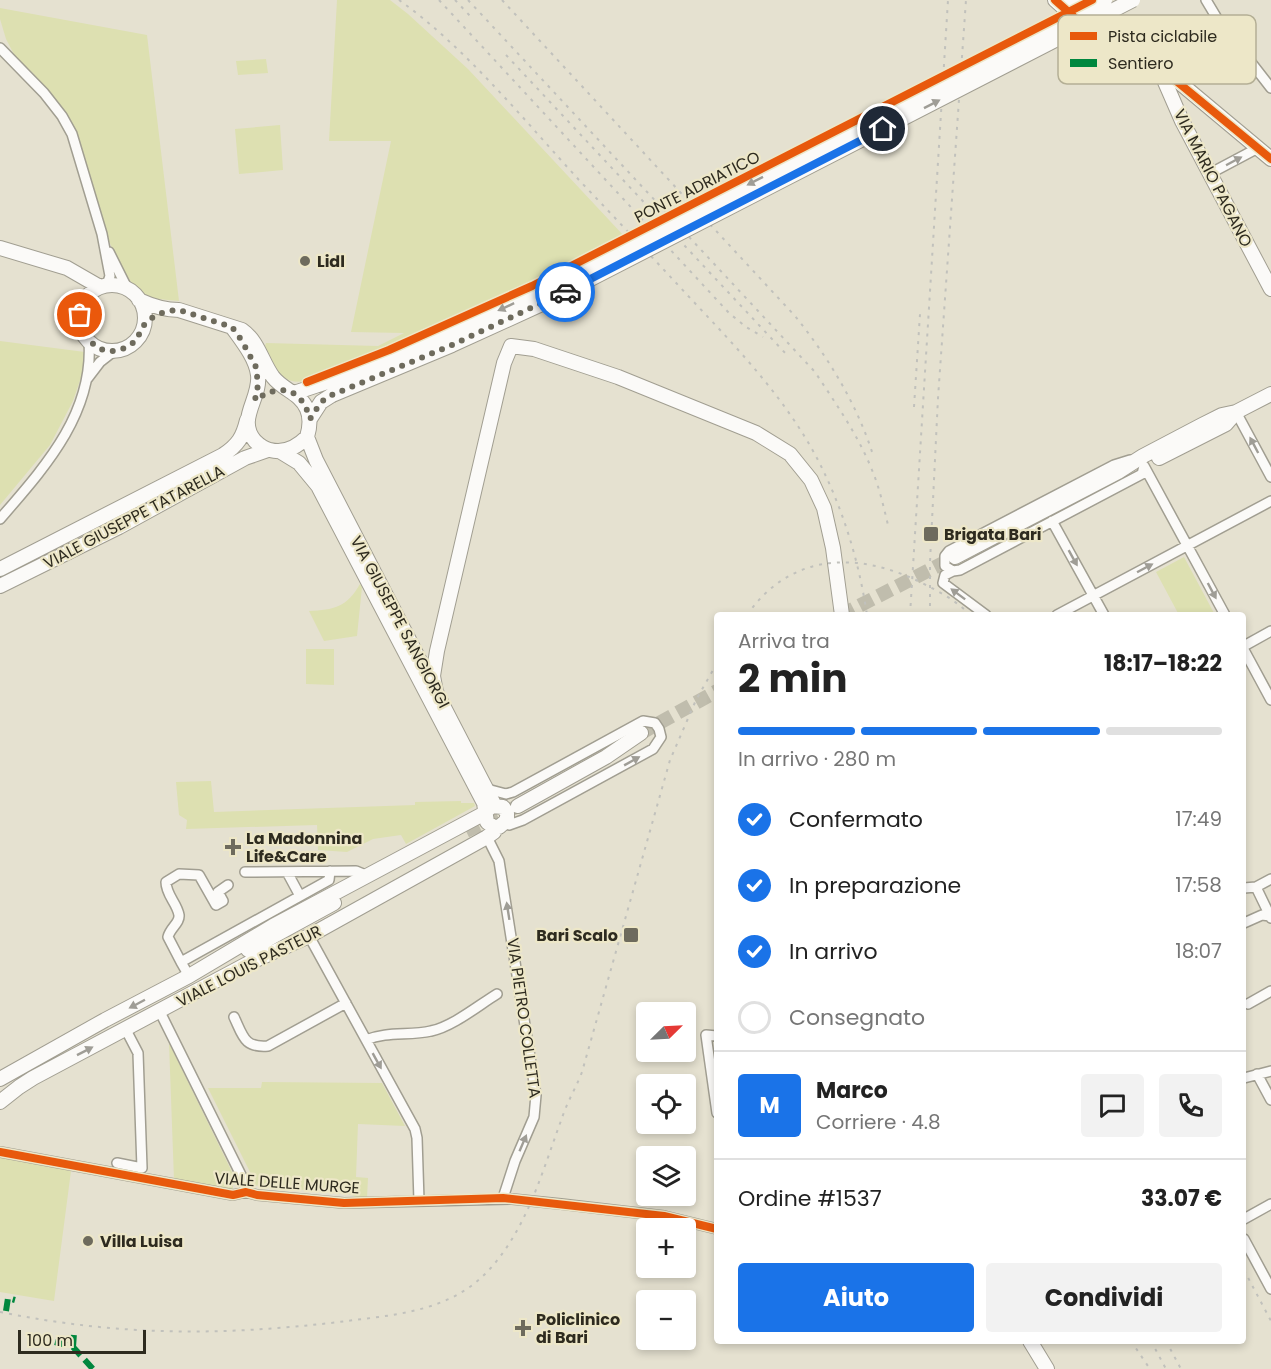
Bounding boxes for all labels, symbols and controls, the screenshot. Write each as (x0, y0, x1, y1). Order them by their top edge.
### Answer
legend (1058, 15, 1256, 84)
text: Pista ciclabile (1108, 25, 1217, 48)
text: Sentiero (1108, 52, 1173, 75)
one-way arrow (923, 99, 941, 109)
pin (857, 103, 908, 154)
street label: VIA MARIO PAGANO (1168, 105, 1258, 251)
icon: home (866, 112, 899, 145)
street label: PONTE ADRIATICO (630, 145, 764, 229)
one-way arrow (1225, 157, 1242, 166)
one-way arrow (746, 176, 763, 186)
place label: Lidl (317, 250, 345, 273)
marker: Lidl (298, 254, 312, 268)
courier (535, 262, 595, 322)
icon: car (549, 276, 582, 309)
pin (54, 289, 105, 340)
icon: bag (63, 298, 96, 331)
one-way arrow (497, 302, 514, 311)
one-way arrow (1249, 436, 1259, 453)
street label: VIALE GIUSEPPE TATARELLA (39, 459, 229, 575)
place label: Brigata Bari (944, 523, 1042, 546)
marker: Brigata Bari (922, 525, 940, 543)
street label: VIA GIUSEPPE SANGIORGI (345, 532, 455, 712)
one-way arrow (1068, 550, 1078, 567)
one-way arrow (1137, 563, 1154, 573)
one-way arrow (1207, 583, 1217, 600)
one-way arrow (950, 588, 966, 600)
text: Arriva tra (738, 627, 830, 655)
text: 18:17–18:22 (1104, 648, 1222, 679)
text: 2 min (738, 651, 848, 706)
text: In arrivo · 280 m (738, 745, 896, 773)
one-way arrow (623, 756, 640, 766)
icon: check (738, 803, 771, 836)
text: Confermato (789, 804, 923, 835)
text: 17:49 (1175, 805, 1222, 833)
place label: La Madonnina Life&Care (246, 827, 362, 868)
marker: La Madonnina Life&Care (224, 838, 242, 856)
icon: check (738, 869, 771, 902)
text: In preparazione (789, 870, 961, 901)
text: 17:58 (1175, 871, 1222, 899)
one-way arrow (503, 901, 512, 920)
street label: VIALE LOUIS PASTEUR (173, 920, 325, 1012)
place label: Bari Scalo (536, 924, 618, 947)
marker: Bari Scalo (622, 926, 640, 944)
icon: check (738, 935, 771, 968)
street label: VIA PIETRO COLLETTA (501, 936, 547, 1100)
text: In arrivo (789, 936, 877, 967)
text: 18:07 (1175, 937, 1222, 965)
one-way arrow (128, 998, 146, 1008)
north arrow (636, 1002, 696, 1062)
map controls (636, 1002, 696, 1350)
text: Consegnato (789, 1002, 925, 1033)
one-way arrow (76, 1047, 94, 1057)
one-way arrow (372, 1053, 383, 1069)
button: locate (636, 1074, 696, 1134)
button: chat (1081, 1074, 1144, 1137)
button: phone (1159, 1074, 1222, 1137)
text: Marco (816, 1075, 888, 1106)
text: M (759, 1090, 780, 1121)
text: Corriere · 4.8 (816, 1108, 941, 1136)
one-way arrow (518, 1133, 528, 1151)
button: layers (636, 1146, 696, 1206)
street label: VIALE DELLE MURGE (214, 1166, 360, 1200)
text: Ordine #1537 (738, 1183, 882, 1214)
text: 33.07 € (1141, 1183, 1222, 1214)
button: + (636, 1218, 696, 1278)
place label: Villa Luisa (100, 1230, 183, 1253)
marker: Villa Luisa (81, 1234, 95, 1248)
button: Aiuto (738, 1263, 974, 1332)
button: Condividi (986, 1263, 1222, 1332)
button: − (636, 1290, 696, 1350)
place label: Policlinico di Bari (536, 1308, 620, 1349)
marker: Policlinico di Bari (514, 1319, 532, 1337)
scale bar (18, 1327, 146, 1354)
text: 100 m (27, 1329, 73, 1352)

